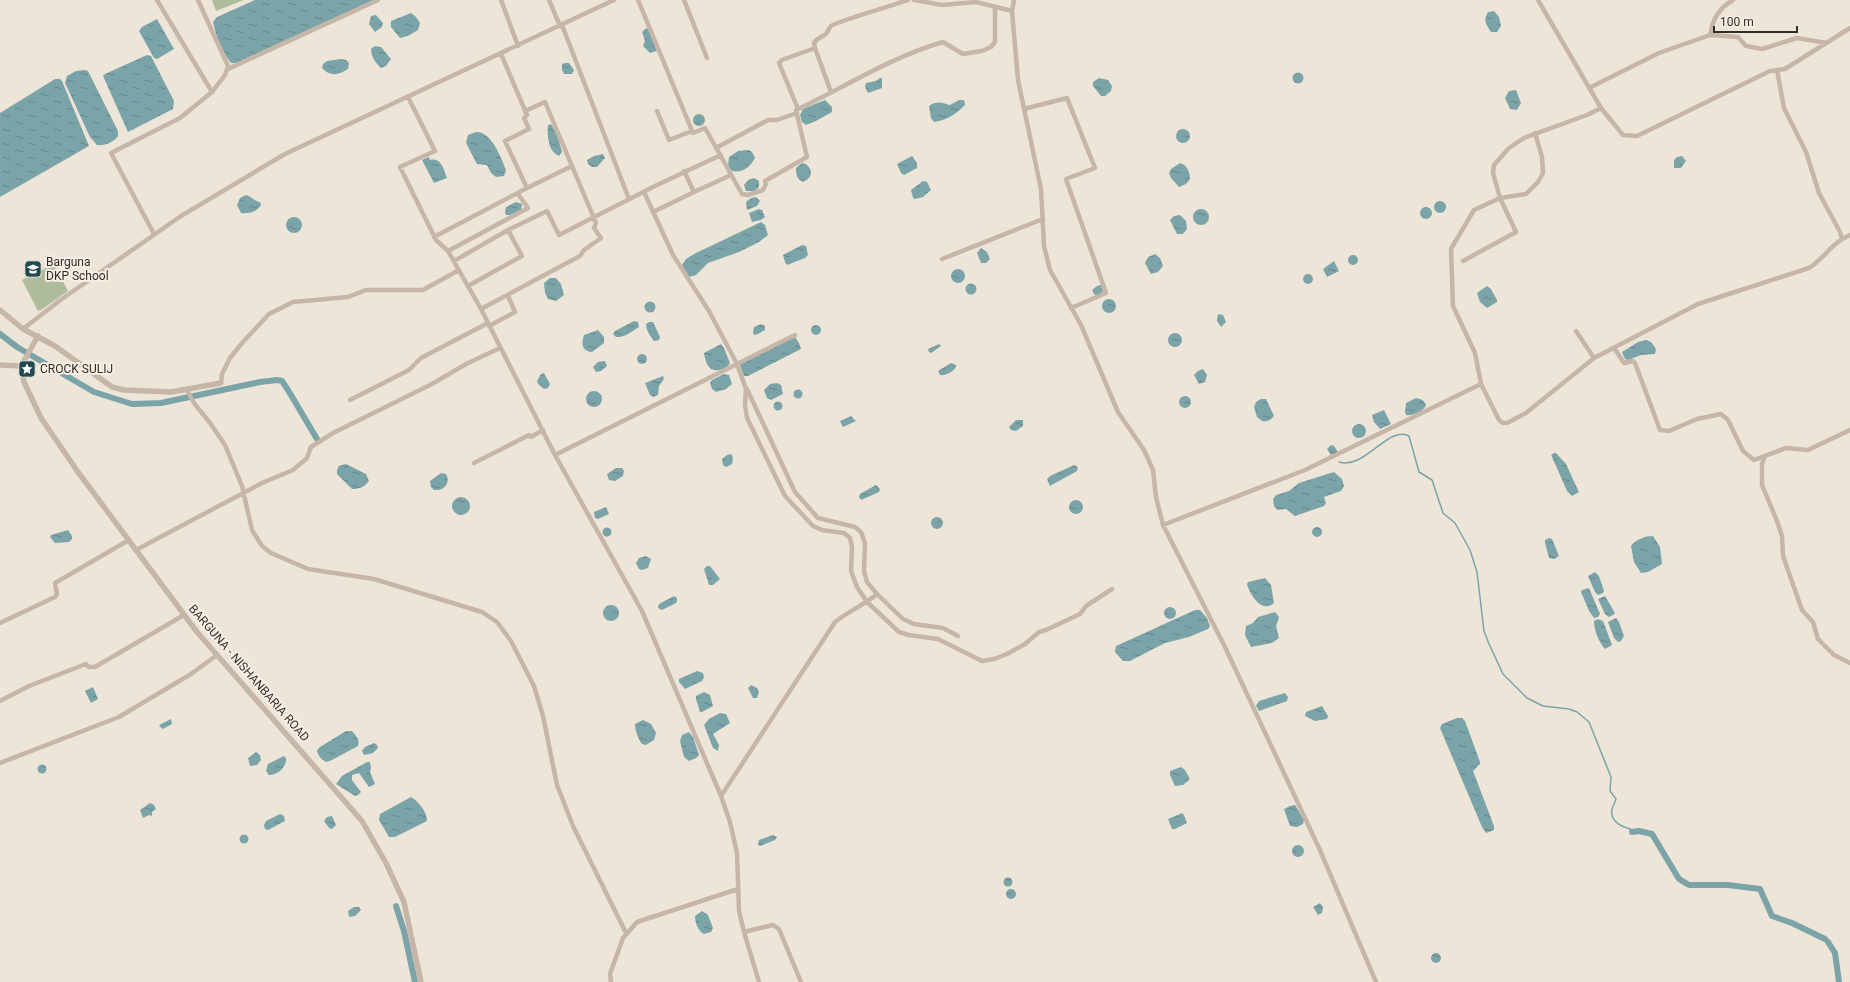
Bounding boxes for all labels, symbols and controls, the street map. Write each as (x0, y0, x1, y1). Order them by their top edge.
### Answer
scale bar (1714, 8, 1797, 34)
text: 100 m (1720, 15, 1754, 29)
place label: Barguna DKP School (46, 255, 109, 283)
school or university icon: Barguna DKP School (23, 259, 43, 279)
place icon: CROCK SULIJ (17, 359, 37, 379)
place label: CROCK SULIJ (40, 362, 113, 376)
street label: BARGUNA - NISHANBARIA ROAD (186, 602, 312, 744)

